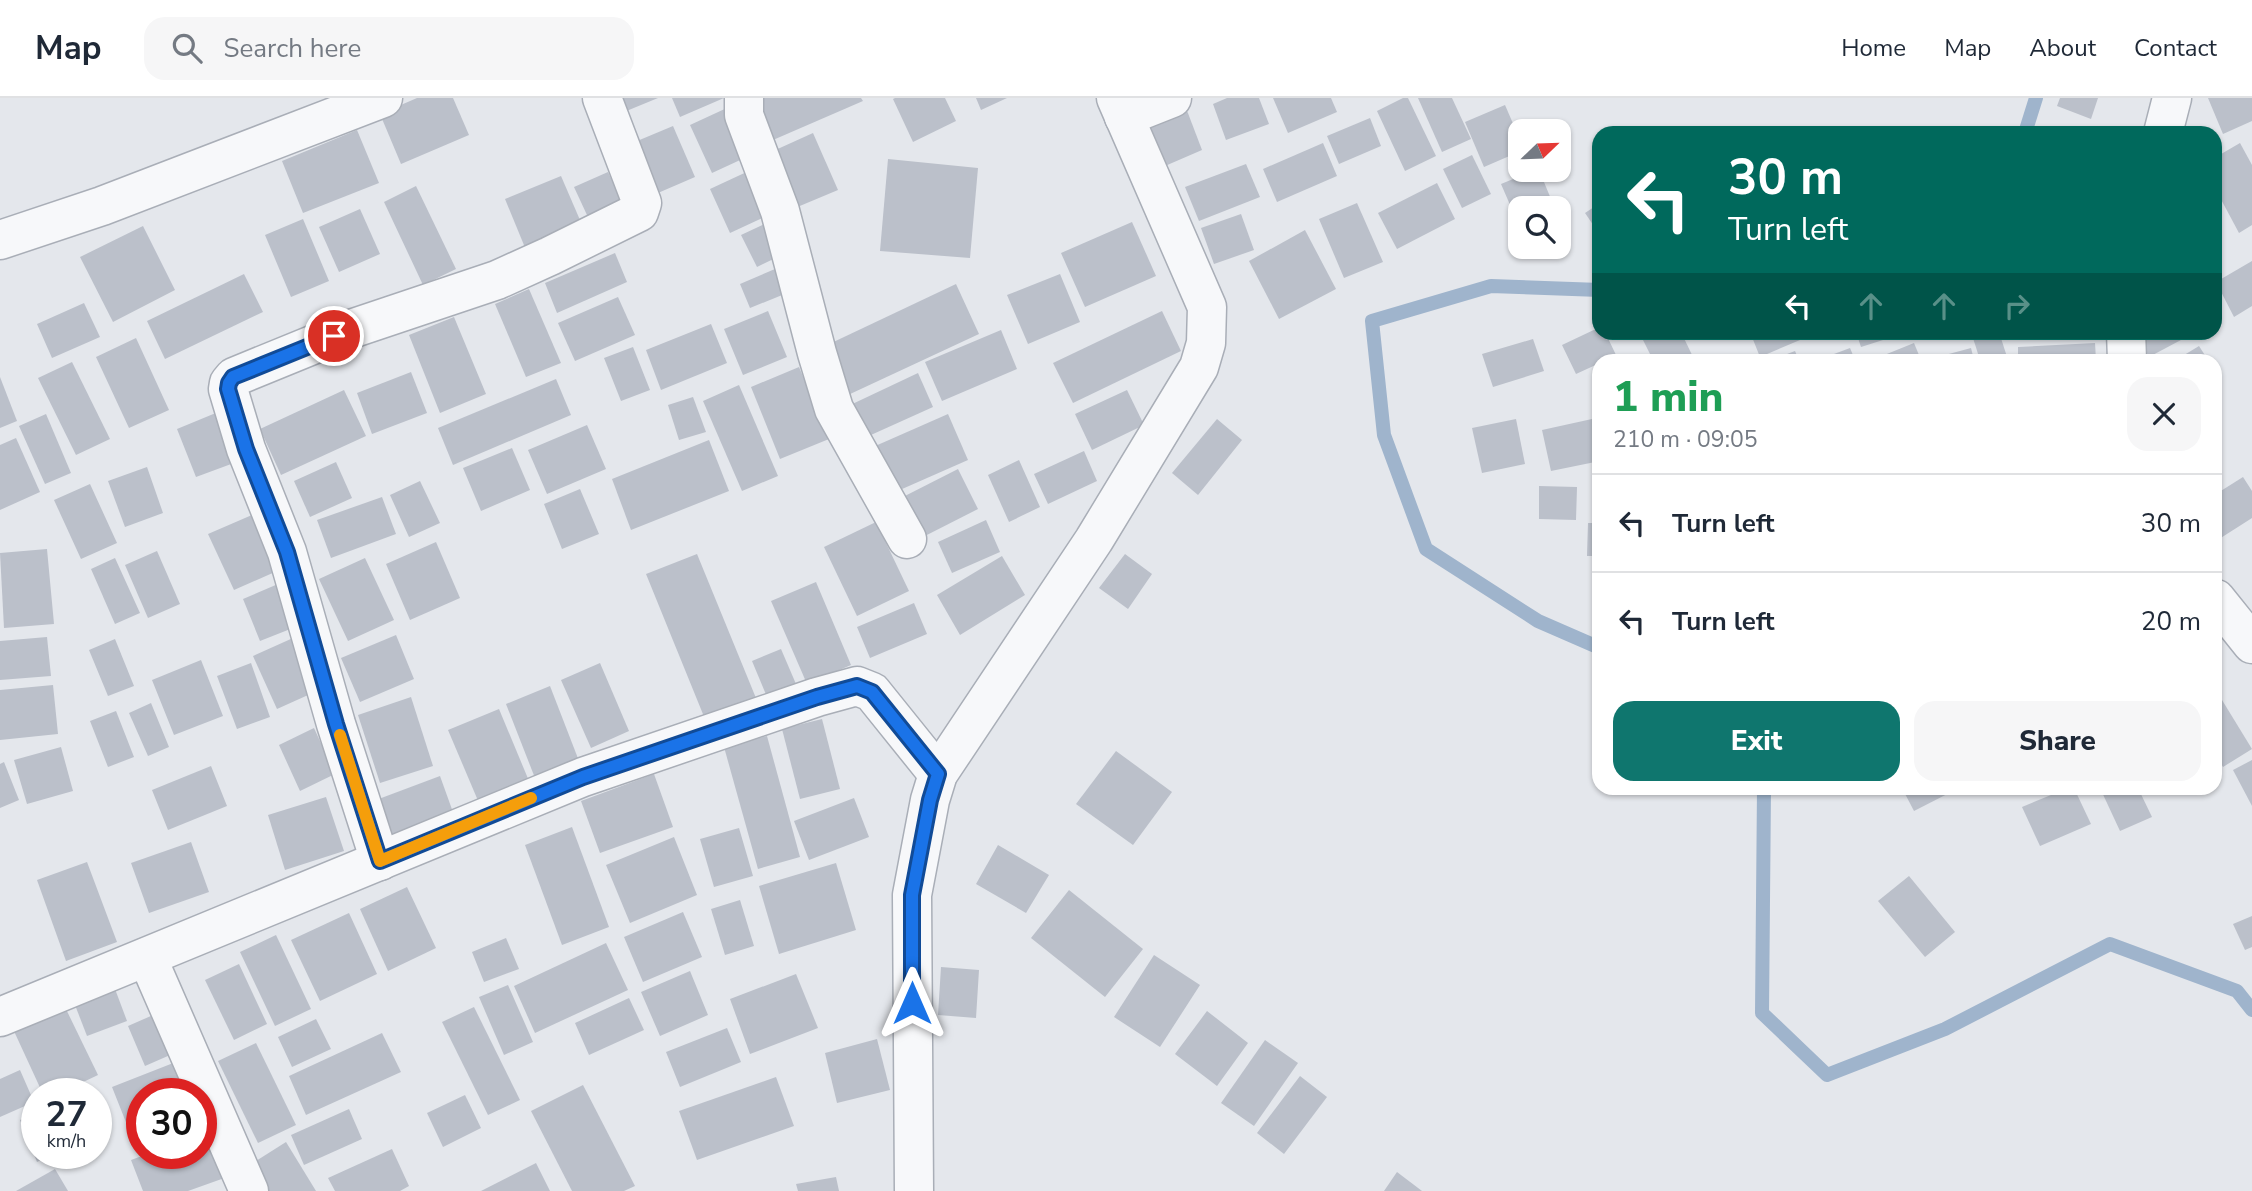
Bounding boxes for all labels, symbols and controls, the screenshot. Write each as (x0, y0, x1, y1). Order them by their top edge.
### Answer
search box (144, 17, 634, 80)
text: Map (35, 26, 102, 71)
icon: search (168, 29, 206, 67)
text: Search here (224, 31, 361, 66)
text: Home (1841, 32, 1906, 64)
text: Map (1944, 32, 1991, 64)
text: About (2029, 32, 2096, 64)
text: Contact (2134, 32, 2217, 64)
north arrow (1508, 119, 1572, 182)
map controls (1508, 119, 1571, 259)
text: 30 m (1728, 144, 1843, 211)
icon: left (1613, 154, 1704, 245)
button: search (1508, 196, 1571, 259)
text: Turn left (1728, 208, 1848, 251)
icon: left (1779, 287, 1817, 325)
icon: ahead (1852, 287, 1890, 325)
icon: ahead (1925, 287, 1963, 325)
icon: right (1998, 287, 2036, 325)
pin (304, 306, 364, 366)
icon: arrive (315, 317, 353, 355)
text: 1 min (1613, 369, 1723, 426)
button: close (2127, 377, 2201, 451)
text: 210 m · 09:05 (1613, 424, 1758, 455)
icon: left (1613, 504, 1651, 542)
text: Turn left (1672, 506, 1775, 541)
text: 30 m (2141, 506, 2201, 541)
icon: left (1613, 602, 1651, 640)
text: Turn left (1672, 604, 1775, 639)
text: 20 m (2141, 604, 2201, 639)
button: Exit (1613, 701, 1900, 781)
button: Share (1914, 701, 2201, 781)
position arrow (875, 966, 949, 1040)
speed limit sign: 30 (126, 1078, 217, 1169)
text: 27 (45, 1091, 88, 1138)
text: km/h (47, 1129, 86, 1153)

